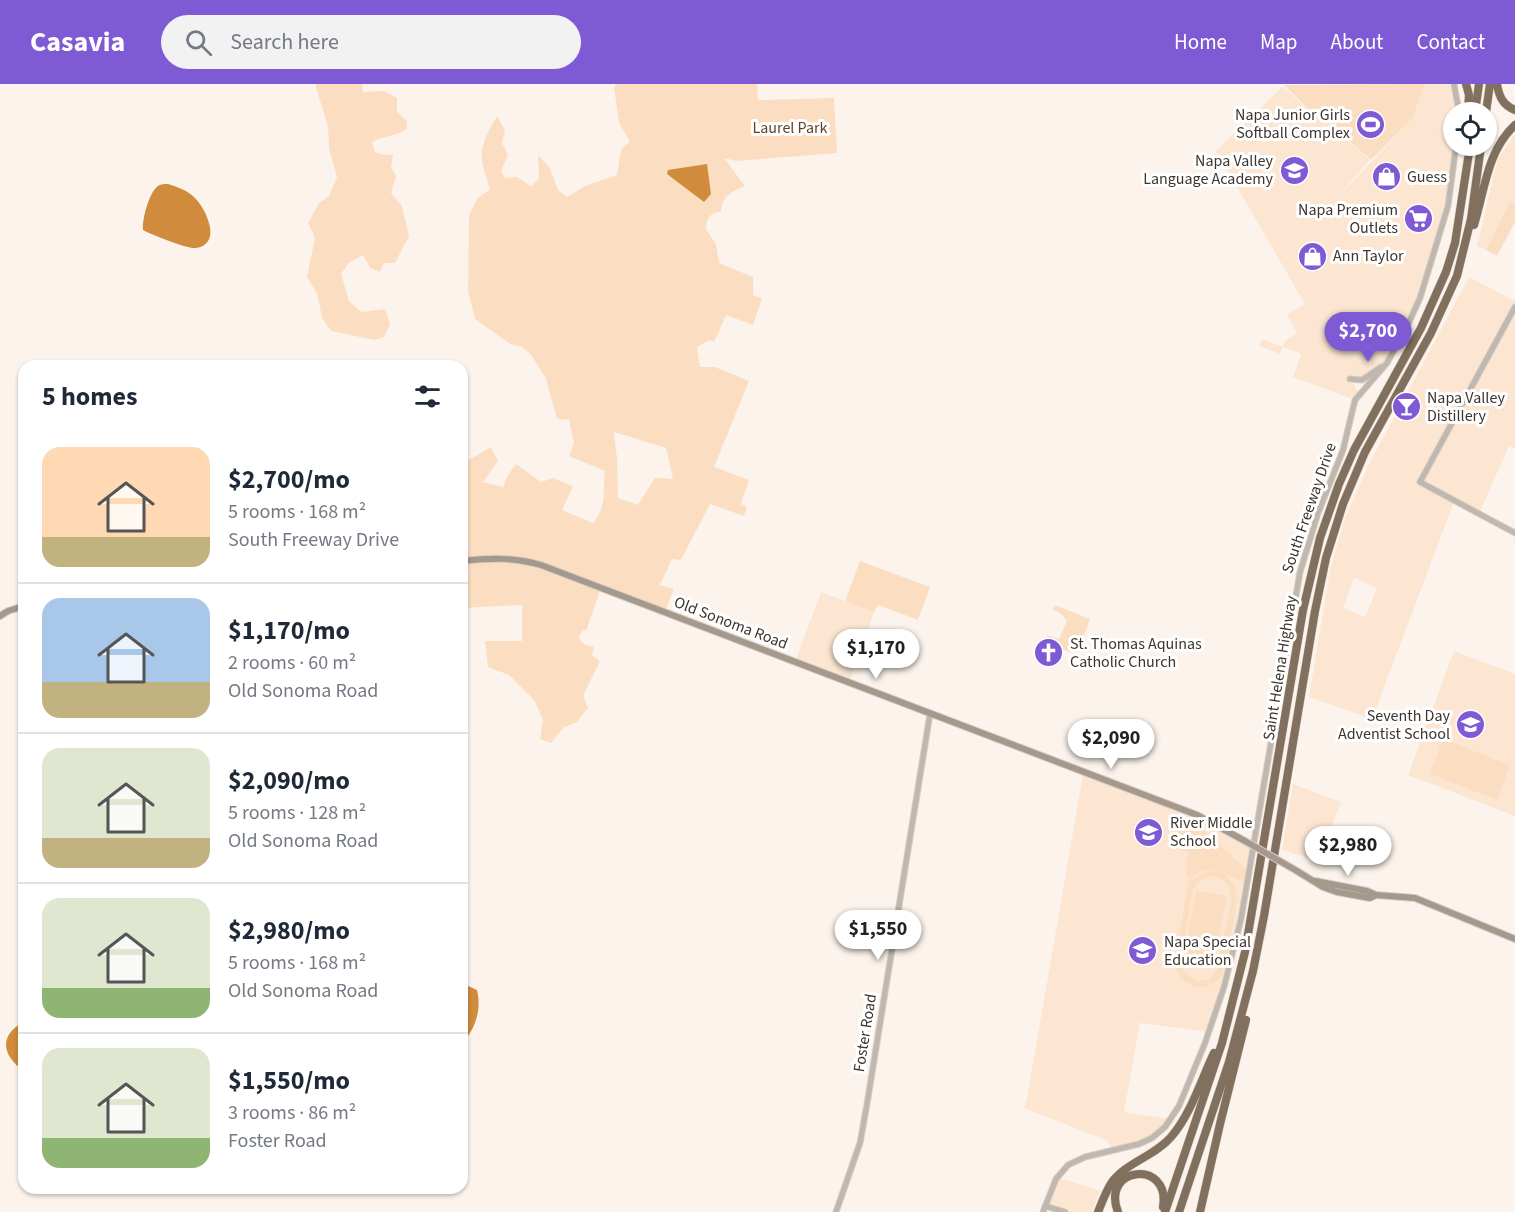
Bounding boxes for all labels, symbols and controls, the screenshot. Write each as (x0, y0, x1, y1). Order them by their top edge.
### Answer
search box (161, 15, 581, 69)
text: Casavia (30, 22, 125, 62)
icon: search (182, 26, 215, 59)
text: Search here (230, 26, 339, 58)
text: Home (1174, 27, 1227, 57)
text: Map (1260, 27, 1298, 57)
text: About (1331, 27, 1383, 57)
text: Contact (1416, 27, 1485, 57)
map controls (1443, 102, 1497, 156)
button: locate (1443, 102, 1497, 156)
place label: Napa Junior Girls Softball Complex (1235, 104, 1350, 144)
sports icon: Napa Junior Girls Softball Complex (1355, 108, 1387, 140)
park label: Laurel Park (752, 117, 828, 139)
place label: Napa Valley Language Academy (1143, 150, 1274, 190)
school or university icon: Napa Valley Language Academy (1278, 154, 1310, 186)
shop icon: Guess (1370, 161, 1402, 193)
place label: Guess (1407, 166, 1447, 188)
place label: Napa Premium Outlets (1298, 199, 1398, 239)
supermarket icon: Napa Premium Outlets (1403, 203, 1435, 235)
shop icon: Ann Taylor (1296, 240, 1328, 272)
place label: Ann Taylor (1333, 245, 1404, 267)
pin: $2,700 (1319, 312, 1417, 363)
text: $2,700 (1339, 317, 1397, 345)
text: 5 homes (42, 378, 137, 415)
icon: filters (411, 380, 444, 413)
place label: Napa Valley Distillery (1427, 387, 1505, 427)
bar icon: Napa Valley Distillery (1390, 391, 1422, 423)
street label: South Freeway Drive (1276, 440, 1342, 576)
text: $2,700/mo (228, 461, 350, 498)
icon: home (90, 471, 162, 543)
text: 5 rooms · 168 m² (228, 498, 366, 526)
text: South Freeway Drive (228, 526, 399, 554)
street label: Old Sonoma Road (671, 591, 791, 655)
street label: Saint Helena Highway (1258, 594, 1302, 742)
text: $1,170/mo (228, 612, 350, 649)
icon: home (90, 622, 162, 694)
pin: $1,170 (827, 629, 925, 680)
place label: St. Thomas Aquinas Catholic Church (1070, 633, 1202, 673)
text: $1,170 (847, 634, 905, 662)
church icon: St. Thomas Aquinas Catholic Church (1033, 637, 1065, 669)
text: 2 rooms · 60 m² (228, 649, 356, 677)
text: Old Sonoma Road (228, 677, 378, 705)
place label: Seventh Day Adventist School (1338, 705, 1451, 745)
school or university icon: Seventh Day Adventist School (1455, 709, 1487, 741)
pin: $2,090 (1062, 719, 1160, 770)
text: $2,090 (1082, 724, 1140, 752)
text: $2,090/mo (228, 762, 350, 799)
icon: home (90, 772, 162, 844)
text: 5 rooms · 128 m² (228, 799, 366, 827)
place label: River Middle School (1170, 812, 1253, 852)
school or university icon: River Middle School (1133, 816, 1165, 848)
pin: $2,980 (1299, 826, 1397, 877)
text: Old Sonoma Road (228, 827, 378, 855)
text: $2,980 (1319, 831, 1377, 859)
pin: $1,550 (829, 910, 927, 961)
text: $2,980/mo (228, 912, 350, 949)
text: $1,550 (849, 915, 907, 943)
icon: home (90, 922, 162, 994)
place label: Napa Special Education (1164, 931, 1251, 971)
school or university icon: Napa Special Education (1127, 935, 1159, 967)
text: 5 rooms · 168 m² (228, 949, 366, 977)
text: Old Sonoma Road (228, 977, 378, 1005)
street label: Foster Road (848, 992, 882, 1074)
text: $1,550/mo (228, 1062, 350, 1099)
icon: home (90, 1072, 162, 1144)
text: 3 rooms · 86 m² (228, 1099, 356, 1127)
text: Foster Road (228, 1127, 327, 1155)

